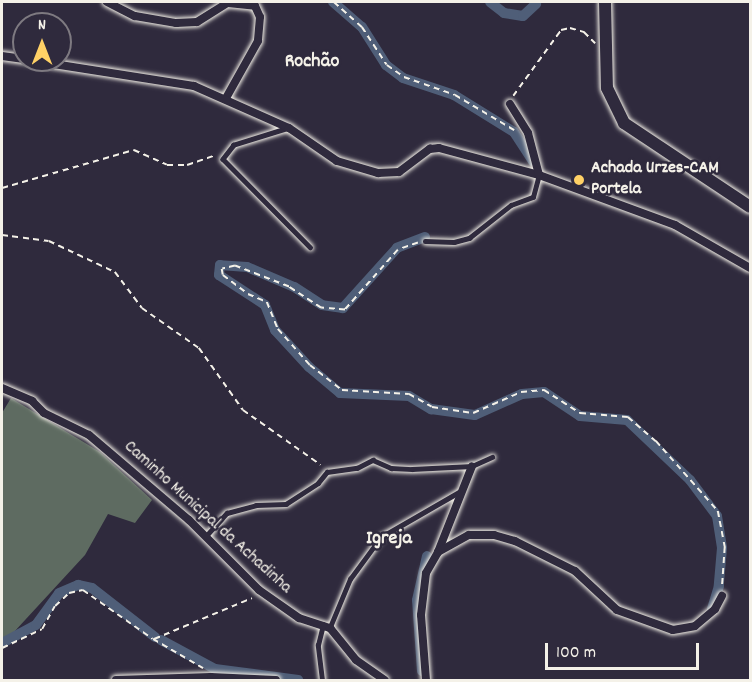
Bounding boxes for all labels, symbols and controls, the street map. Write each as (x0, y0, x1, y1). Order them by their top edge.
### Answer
north arrow (12, 12, 72, 72)
text: N (38, 14, 46, 37)
district label: Rochão (285, 50, 339, 74)
place label: Achada Urzes-CAM Portela (591, 159, 719, 201)
marker: Achada Urzes-CAM Portela (572, 173, 586, 187)
street label: Caminho Municipal da Achadinha (118, 437, 296, 599)
district label: Igreja (366, 527, 412, 551)
scale bar (548, 631, 702, 669)
text: 100 m (556, 641, 596, 666)

